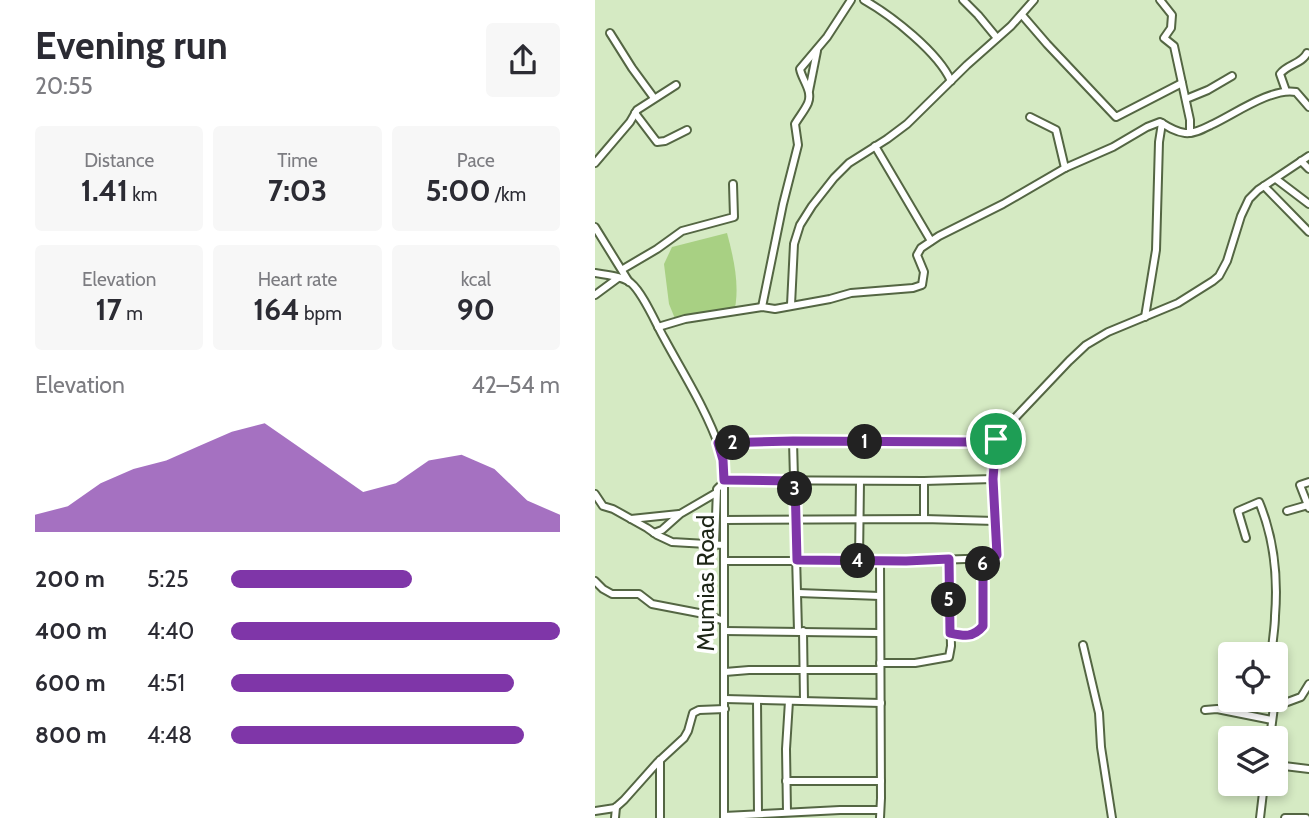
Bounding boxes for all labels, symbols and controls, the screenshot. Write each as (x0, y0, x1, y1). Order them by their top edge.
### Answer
text: Evening run (35, 22, 228, 69)
button: share (486, 23, 560, 97)
text: 20:55 (35, 72, 93, 100)
text: Distance (84, 149, 154, 172)
text: Time (277, 149, 318, 172)
text: Pace (457, 149, 495, 172)
text: 1.41 (81, 172, 128, 209)
text: 7:03 (268, 172, 327, 209)
text: 5:00 (425, 172, 491, 209)
text: km (128, 183, 157, 206)
text: /km (491, 183, 526, 206)
text: Elevation (82, 268, 156, 291)
text: Heart rate (258, 268, 337, 291)
text: kcal (461, 268, 491, 291)
text: 17 (96, 291, 122, 328)
text: 164 (253, 291, 300, 328)
text: 90 (457, 291, 495, 328)
text: m (122, 302, 143, 325)
text: bpm (300, 302, 342, 325)
text: Elevation (35, 371, 125, 399)
text: 42–54 m (471, 371, 560, 399)
pin (966, 409, 1026, 469)
icon: arrive (977, 420, 1015, 458)
pin: 1 (847, 424, 883, 460)
pin: 2 (715, 426, 751, 460)
text: 1 (861, 430, 868, 453)
text: 2 (727, 431, 738, 454)
pin: 3 (777, 472, 813, 506)
text: 3 (789, 477, 800, 500)
street label: Mumias Road (691, 515, 720, 651)
pin: 4 (841, 544, 875, 578)
pin: 6 (965, 546, 1001, 582)
text: 4 (852, 549, 863, 572)
text: 6 (977, 552, 988, 575)
text: 200 m (35, 565, 105, 593)
text: 5:25 (147, 565, 189, 593)
pin: 5 (931, 582, 967, 618)
text: 5 (943, 588, 954, 611)
text: 400 m (35, 617, 107, 645)
text: 4:40 (147, 617, 194, 645)
map controls (1218, 642, 1288, 796)
button: locate (1218, 642, 1288, 712)
text: 600 m (35, 669, 106, 697)
text: 4:51 (147, 669, 185, 697)
text: 800 m (35, 721, 107, 749)
text: 4:48 (147, 721, 192, 749)
button: layers (1218, 726, 1288, 796)

